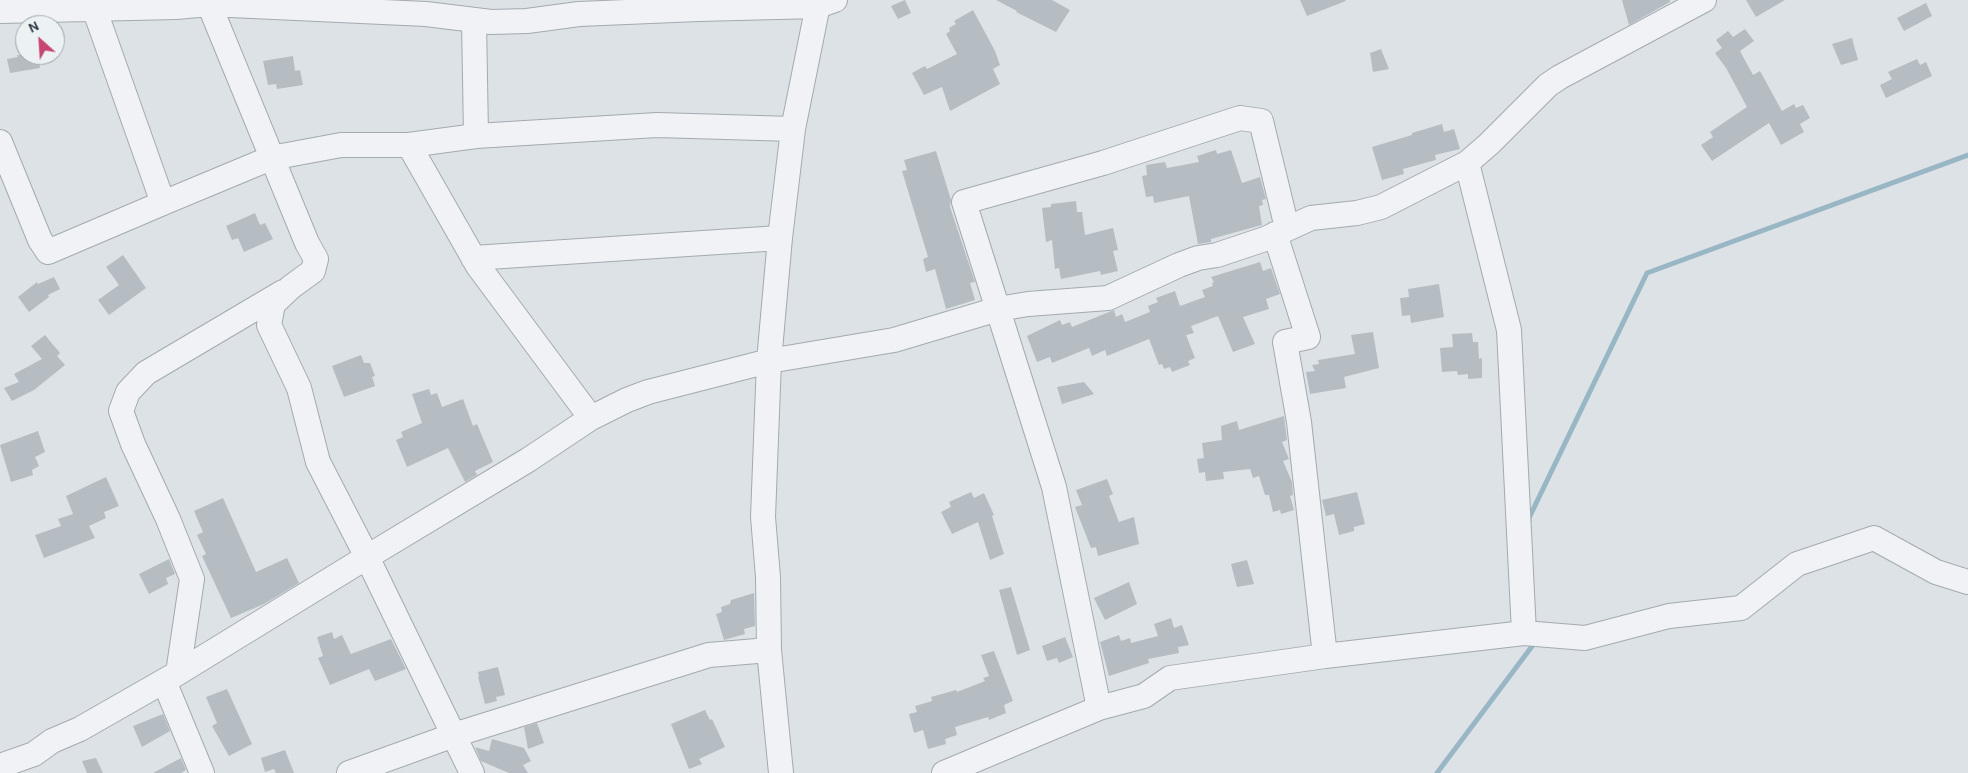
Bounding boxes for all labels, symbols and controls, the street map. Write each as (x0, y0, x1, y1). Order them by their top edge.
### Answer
north arrow (15, 15, 65, 65)
text: N (25, 17, 42, 37)

